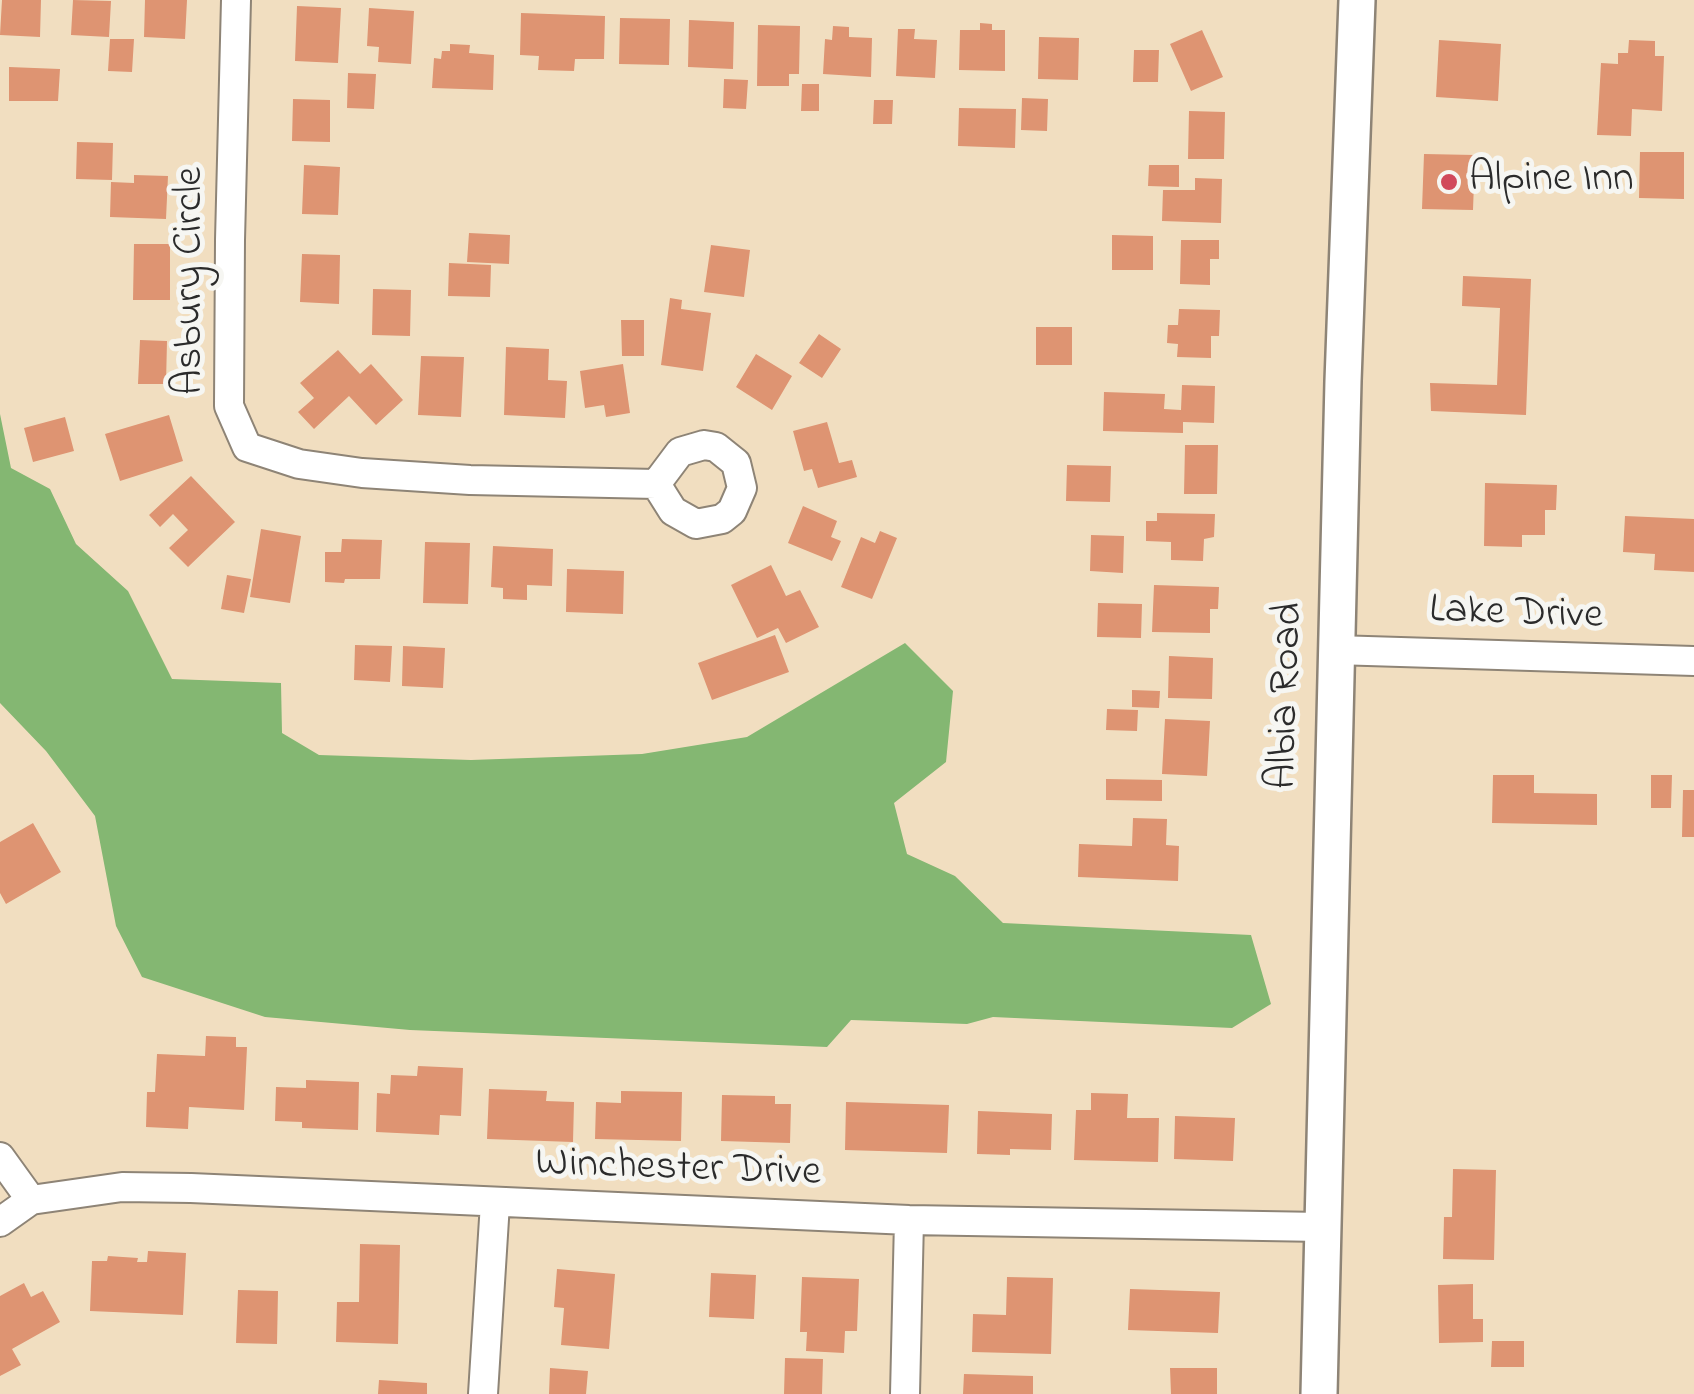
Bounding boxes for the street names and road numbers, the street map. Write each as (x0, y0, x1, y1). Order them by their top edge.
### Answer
street label: Asbury Circle (168, 167, 218, 395)
street label: Lake Drive (1428, 588, 1604, 644)
street label: Albia Road (1261, 602, 1317, 790)
street label: Winchester Drive (534, 1141, 822, 1201)

